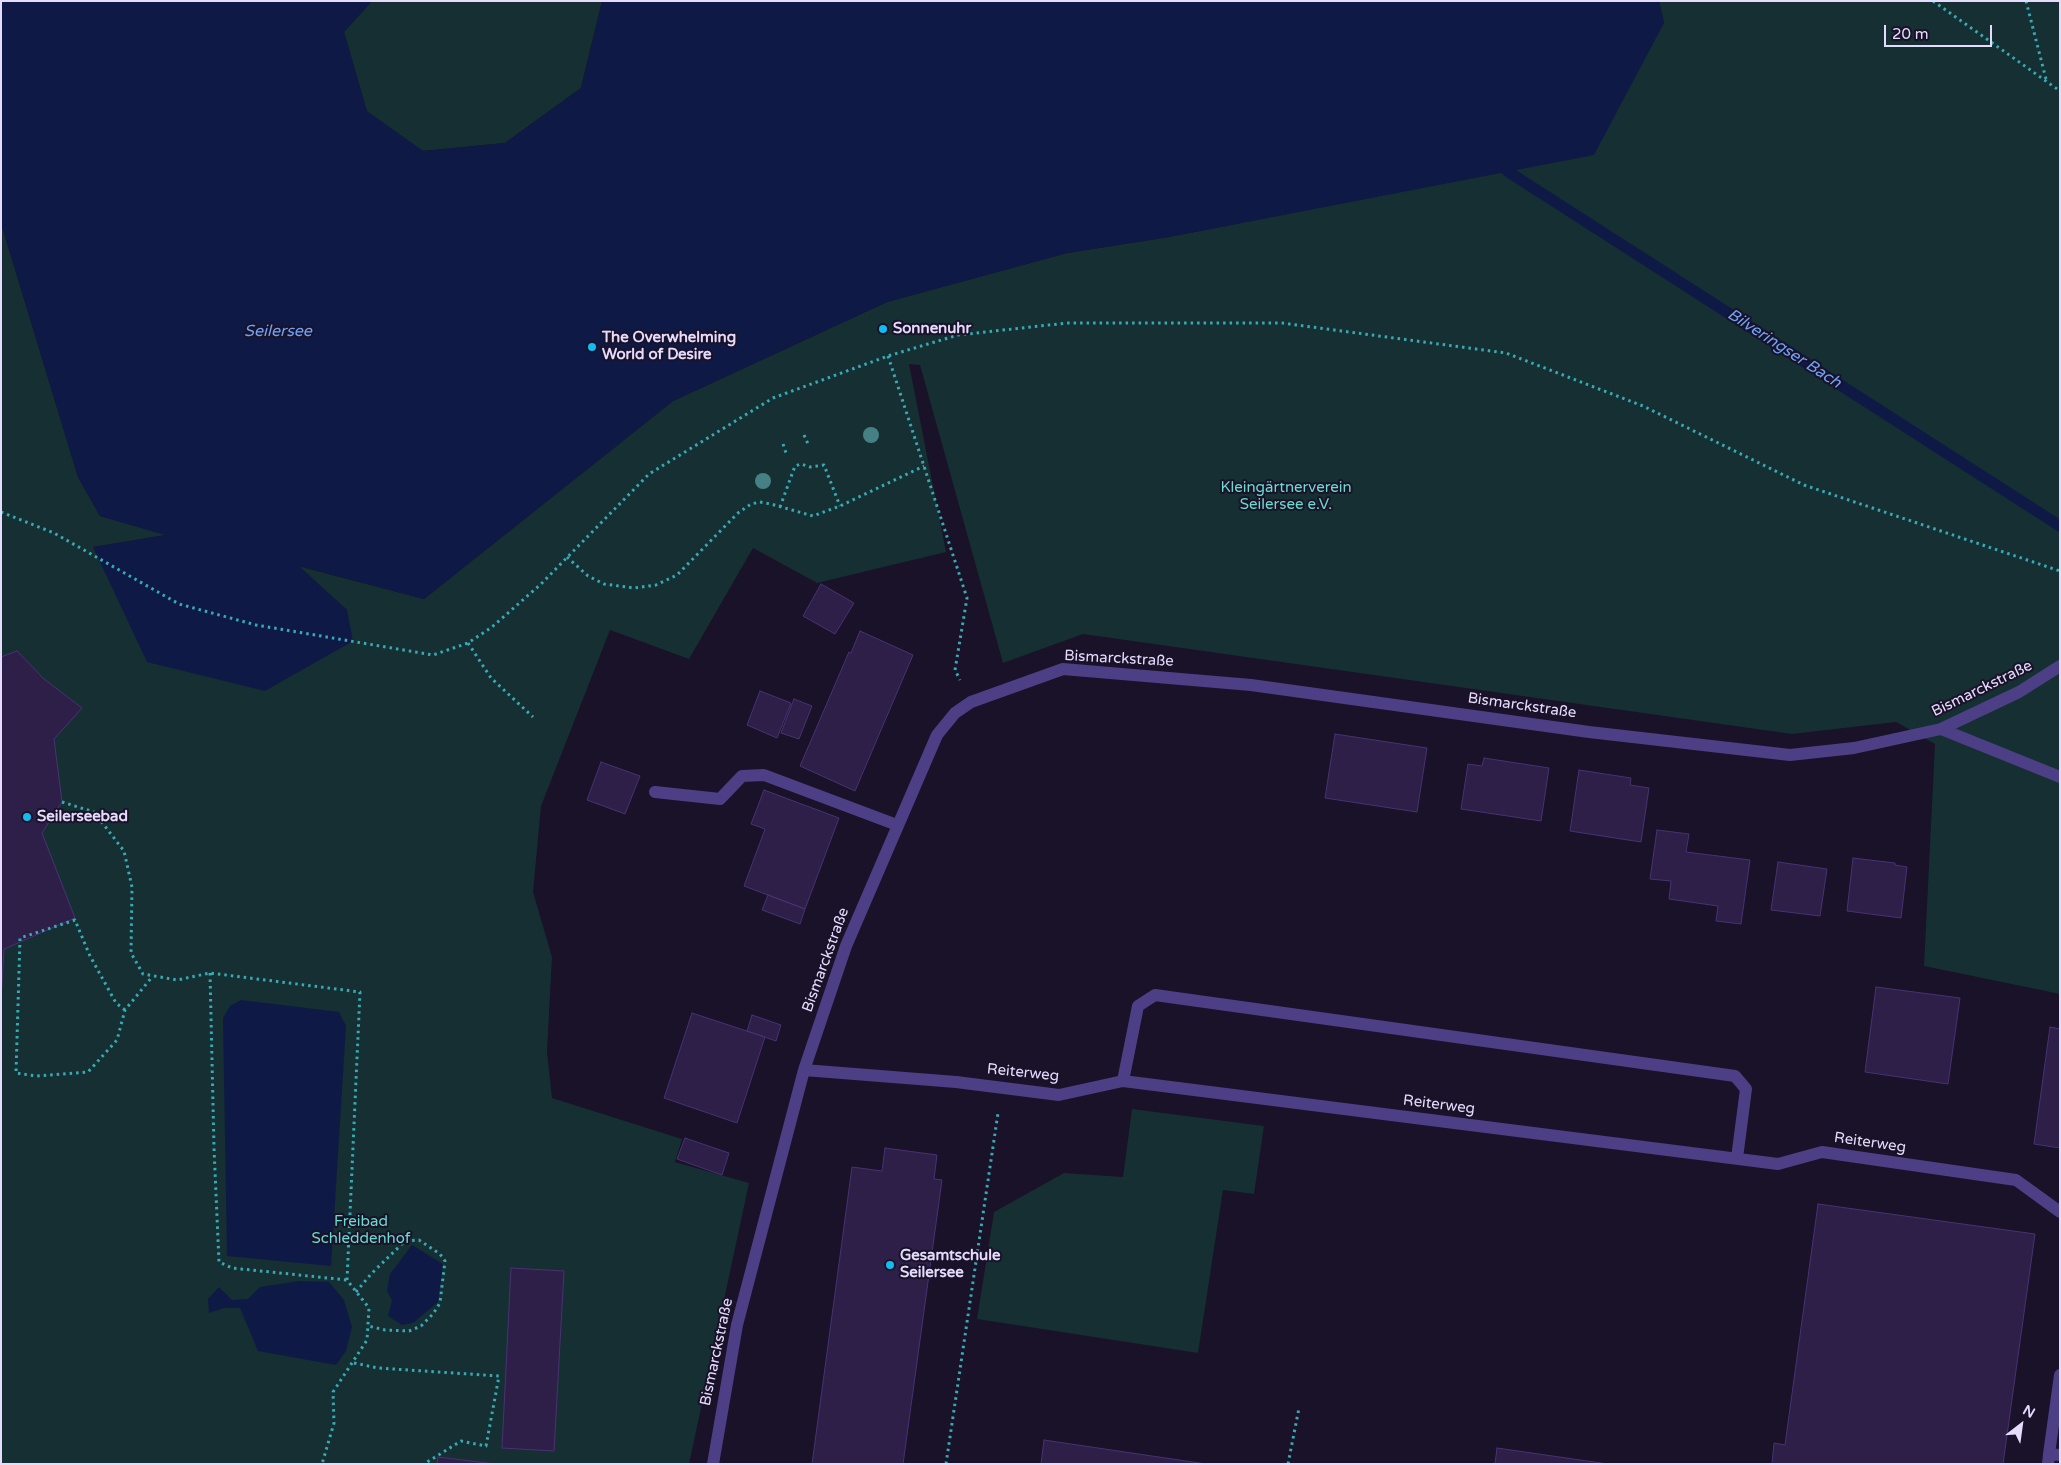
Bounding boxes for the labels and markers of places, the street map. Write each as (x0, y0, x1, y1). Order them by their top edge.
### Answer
place label: Sonnenuhr (893, 320, 971, 338)
marker: Sonnenuhr (877, 323, 889, 335)
place label: The Overwhelming World of Desire (602, 329, 736, 364)
marker: The Overwhelming World of Desire (586, 341, 598, 353)
place label: Seilerseebad (37, 808, 128, 826)
marker: Seilerseebad (21, 811, 33, 823)
place label: Gesamtschule Seilersee (900, 1247, 1000, 1282)
marker: Gesamtschule Seilersee (884, 1259, 896, 1271)

